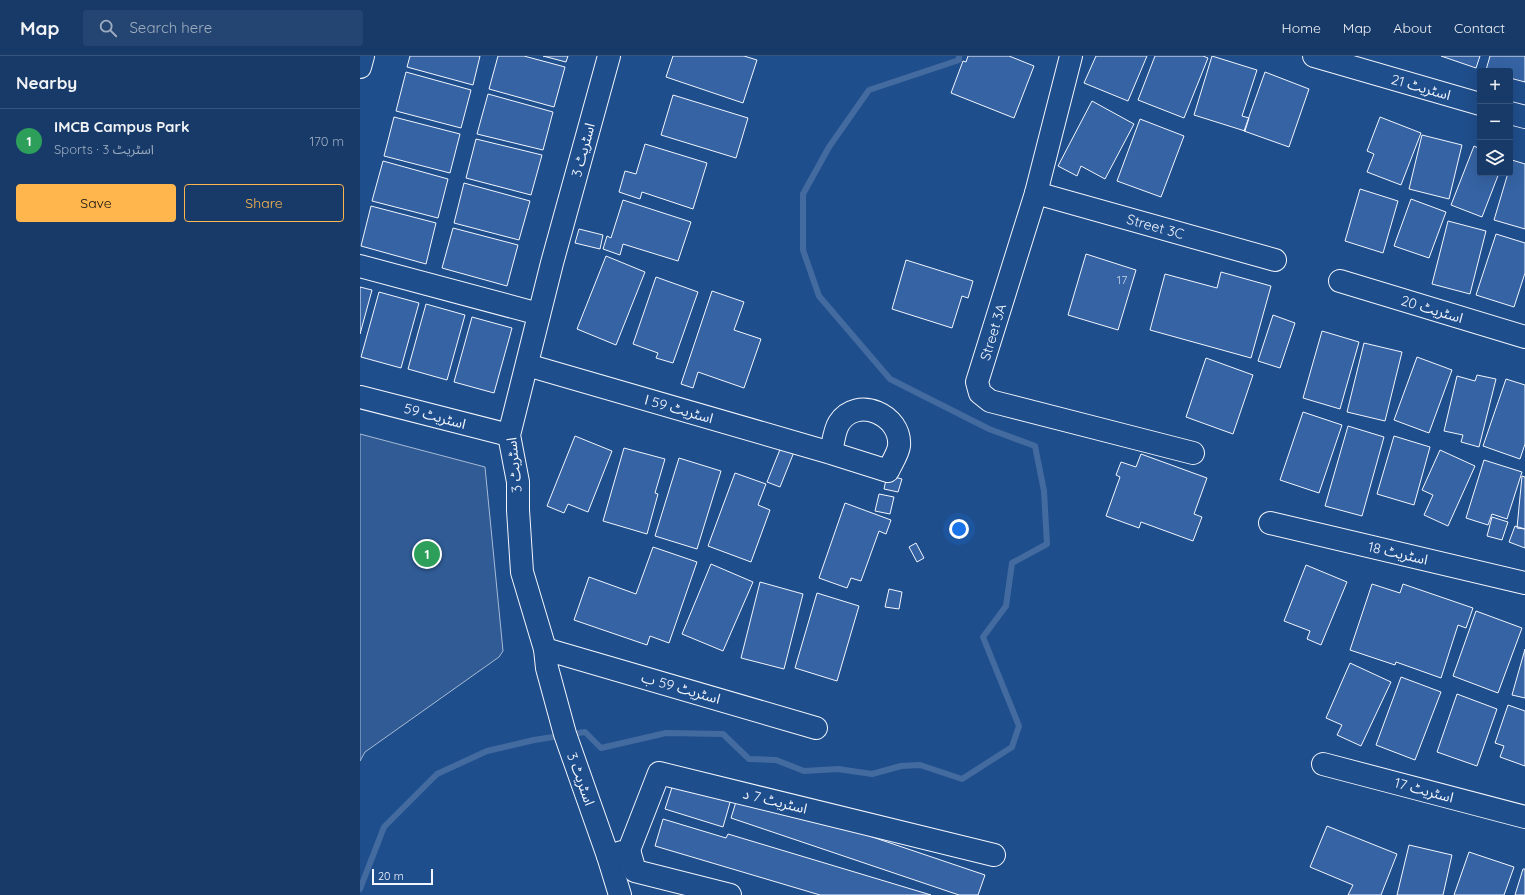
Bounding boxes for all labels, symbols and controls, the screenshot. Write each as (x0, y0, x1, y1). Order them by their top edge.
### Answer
search box (83, 10, 363, 46)
text: Map (20, 16, 59, 40)
icon: search (97, 17, 119, 39)
text: Search here (129, 18, 212, 37)
text: Home (1282, 19, 1321, 37)
text: Map (1343, 19, 1371, 37)
text: About (1393, 19, 1432, 37)
text: Contact (1454, 19, 1505, 37)
map controls (1477, 68, 1513, 176)
button: + (1477, 68, 1513, 104)
street label: اسٹریٹ 21 (1389, 70, 1453, 104)
text: Nearby (16, 72, 77, 93)
button: − (1477, 104, 1513, 140)
text: IMCB Campus Park (54, 117, 190, 136)
street label: اسٹریٹ 3 (567, 121, 599, 179)
text: 1 (26, 133, 32, 149)
text: 170 m (309, 133, 344, 149)
button: layers (1477, 140, 1513, 176)
text: Sports · اسٹریٹ 3 (54, 141, 154, 157)
button: Save (16, 184, 176, 222)
button: Share (184, 184, 344, 222)
street label: Street 3C (1125, 210, 1186, 243)
house number: 17 (1117, 272, 1127, 287)
street label: اسٹریٹ 20 (1399, 291, 1465, 327)
street label: Street 3A (976, 301, 1010, 363)
street label: اسٹریٹ 59 ا (643, 391, 715, 427)
street label: اسٹریٹ 59 (402, 399, 468, 433)
street label: اسٹریٹ 3 (502, 437, 526, 493)
your location (949, 519, 969, 539)
street label: اسٹریٹ 18 (1366, 537, 1430, 569)
pin: 1 (414, 539, 440, 569)
street label: اسٹریٹ 59 ب (640, 668, 722, 708)
street label: اسٹریٹ 3 (563, 750, 599, 808)
street label: اسٹریٹ 17 (1393, 773, 1455, 807)
street label: اسٹریٹ 7 د (741, 784, 809, 818)
scale bar (372, 867, 433, 886)
text: 20 m (378, 869, 404, 883)

